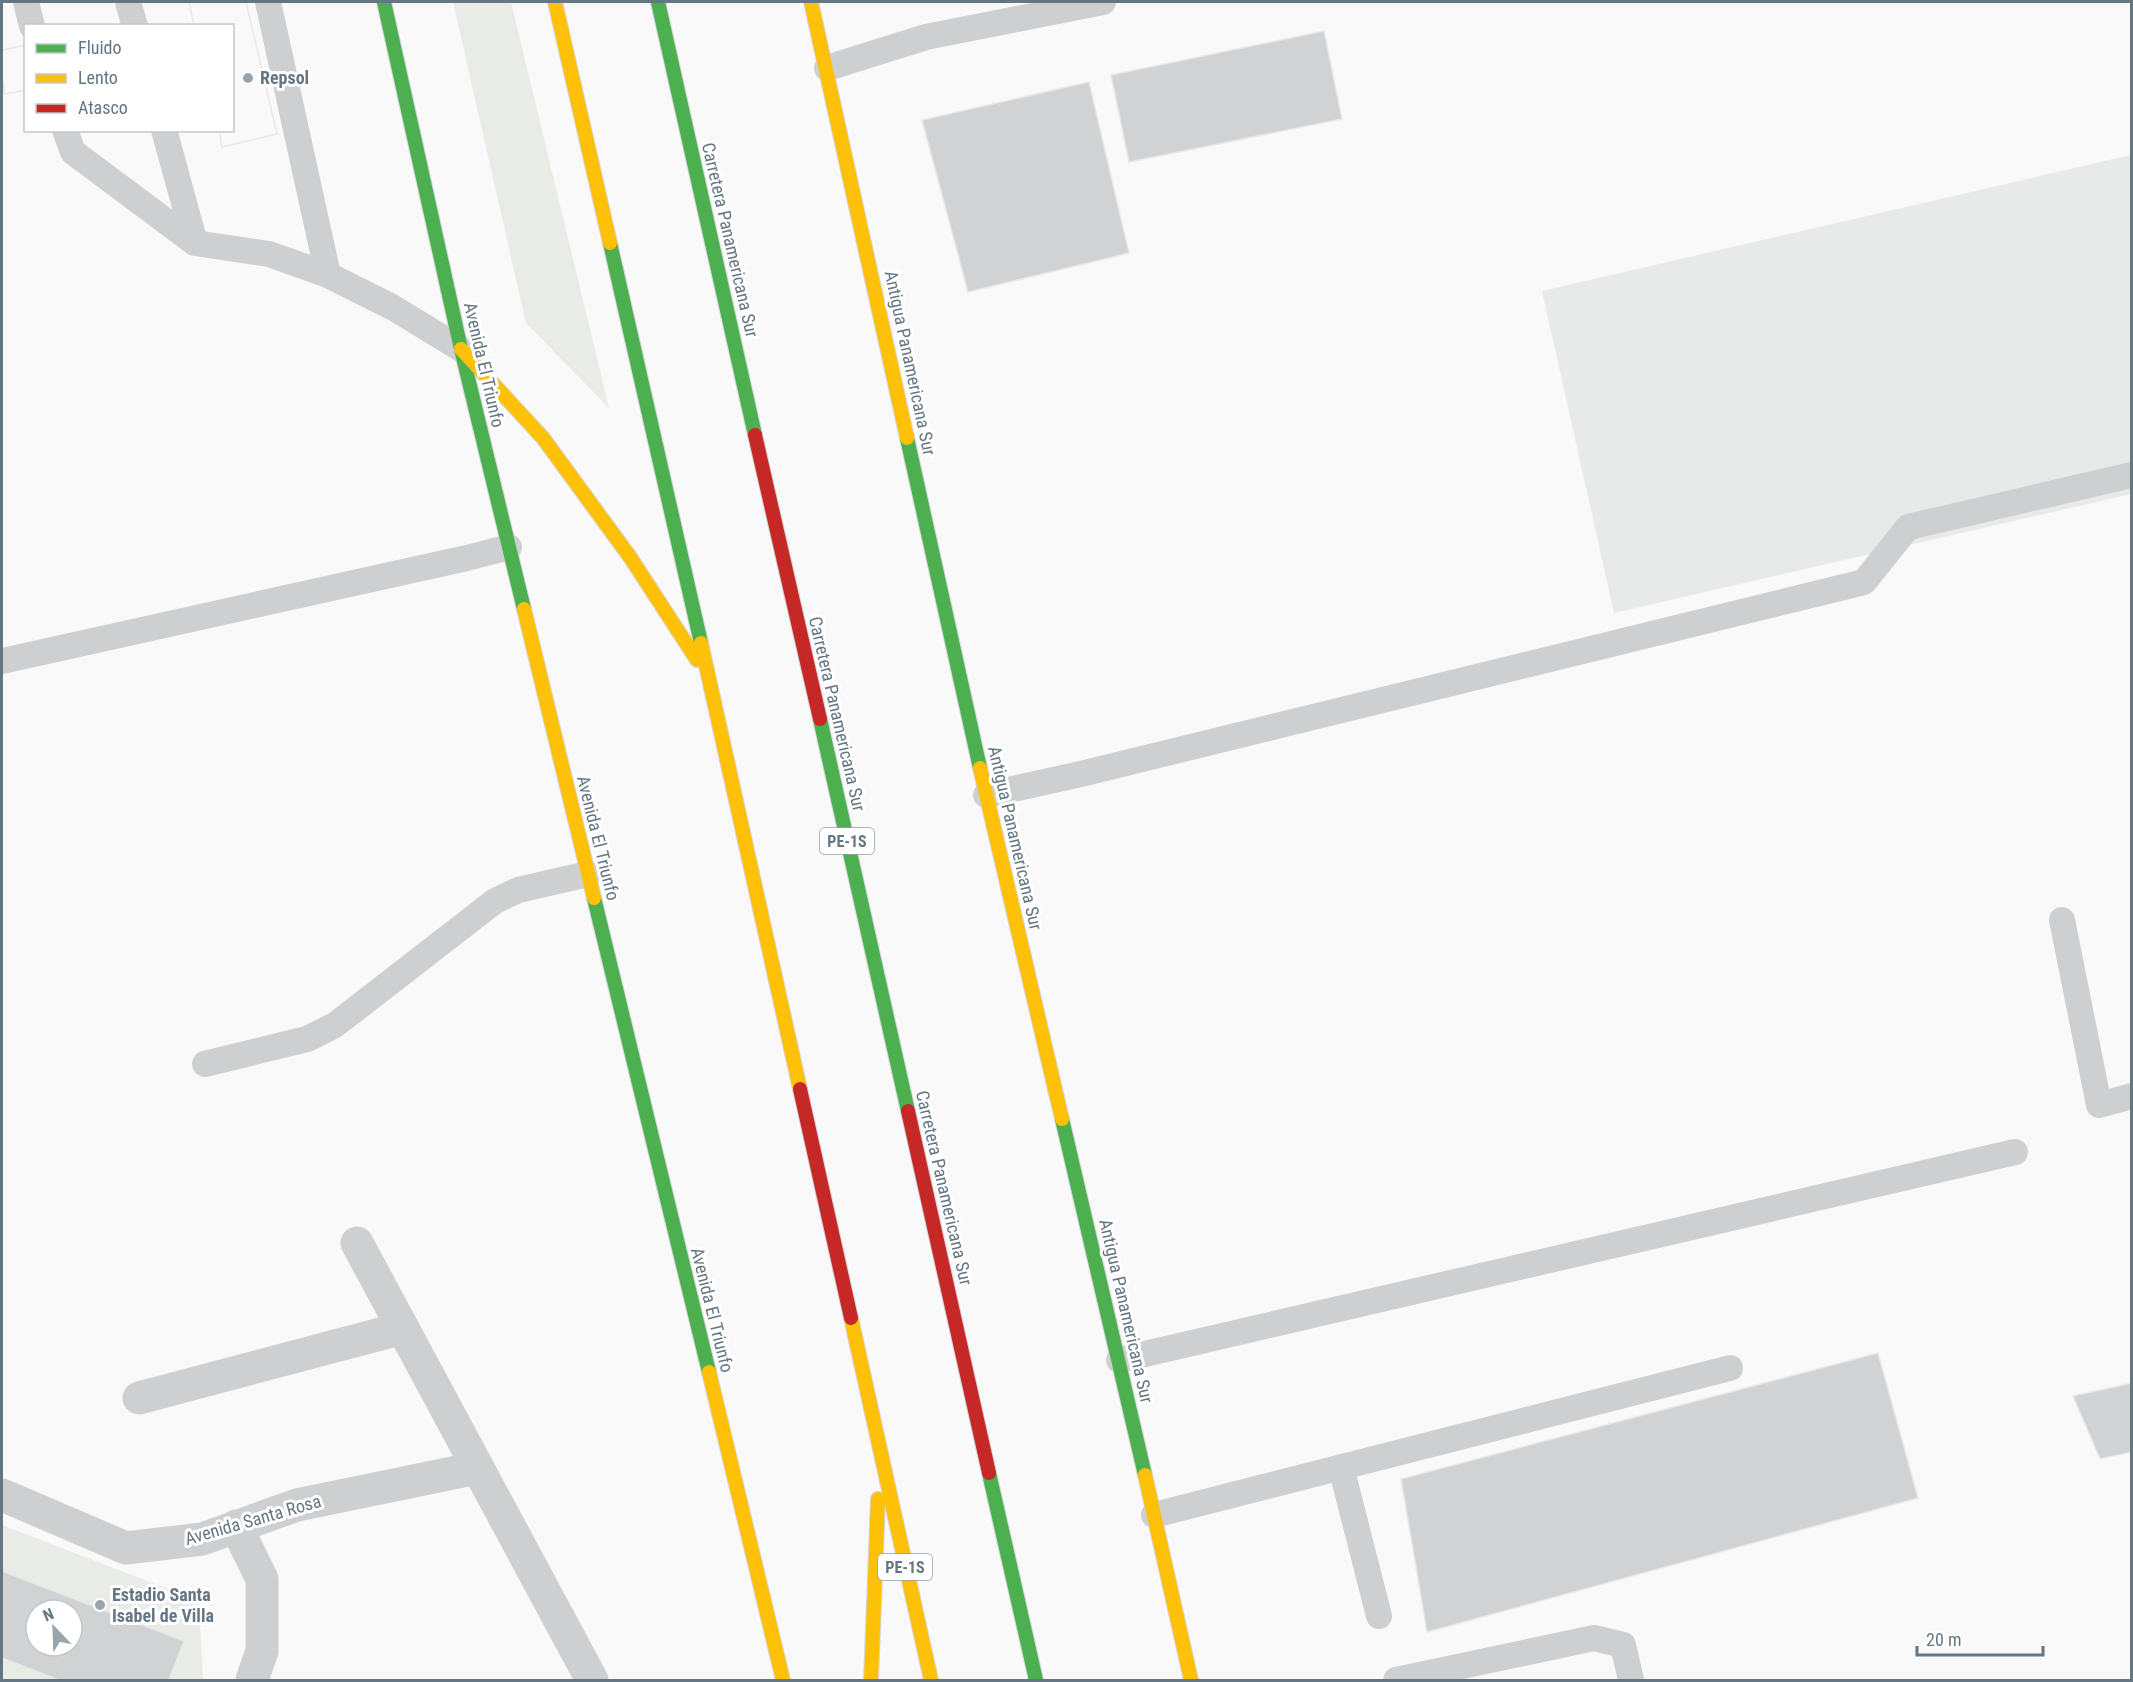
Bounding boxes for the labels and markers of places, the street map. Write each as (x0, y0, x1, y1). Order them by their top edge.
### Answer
place label: Repsol (260, 67, 309, 88)
marker: Repsol (241, 71, 255, 85)
place label: Estadio Santa Isabel de Villa (112, 1584, 214, 1626)
marker: Estadio Santa Isabel de Villa (93, 1598, 107, 1612)

